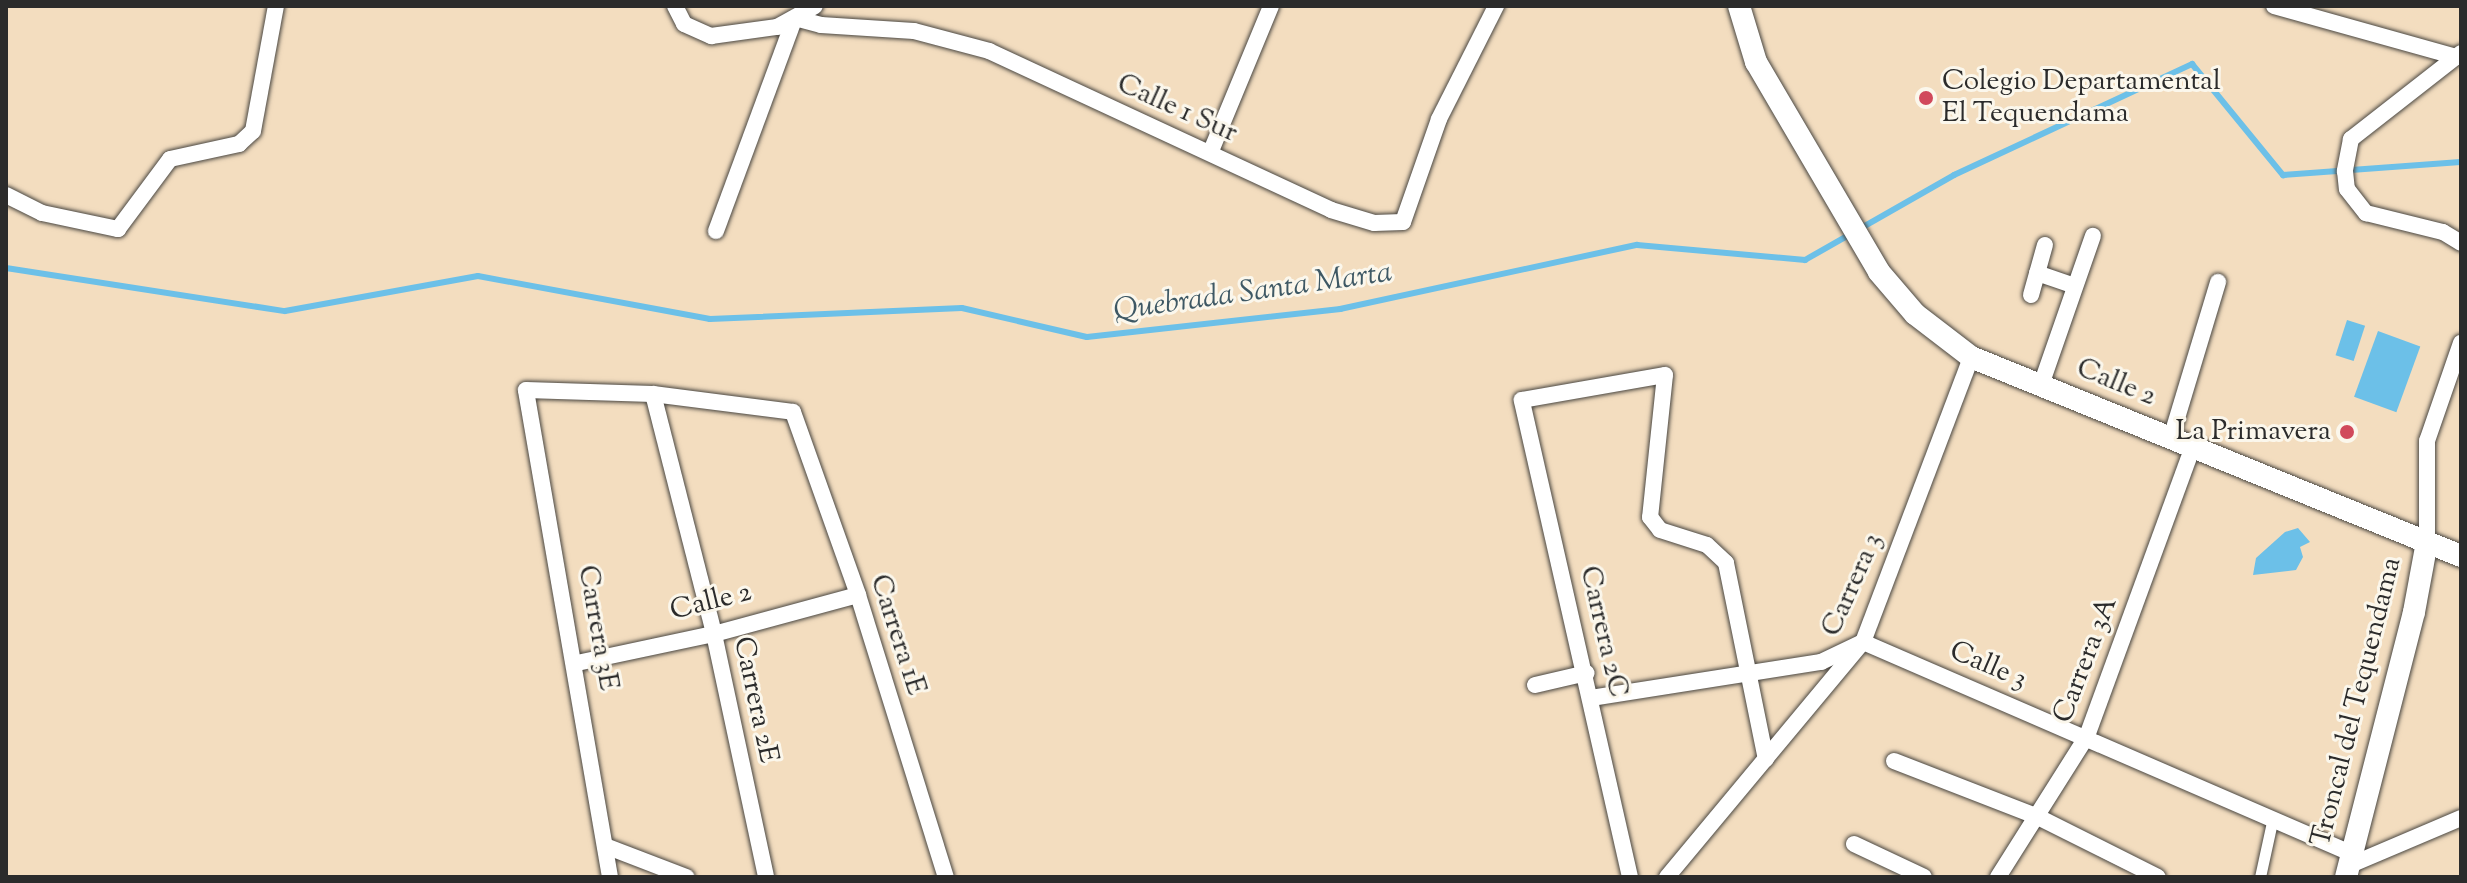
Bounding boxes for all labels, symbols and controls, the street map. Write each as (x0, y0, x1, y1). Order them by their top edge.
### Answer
place label: Colegio Departamental El Tequendama (1942, 65, 2221, 131)
street label: Calle 1 Sur (1112, 68, 1242, 150)
marker: Colegio Departamental El Tequendama (1917, 89, 1935, 107)
water label: Quebrada Santa Marta (1112, 256, 1394, 330)
street label: Calle 2 (2071, 352, 2161, 414)
place label: La Primavera (2175, 415, 2331, 449)
marker: La Primavera (2338, 423, 2356, 441)
street label: Carrera 3 (1815, 528, 1891, 642)
street label: Troncal del Tequendama (2305, 554, 2409, 850)
street label: Carrera 3E (569, 563, 625, 693)
street label: Carrera 2C (1572, 563, 1634, 701)
street label: Carrera 1E (862, 571, 932, 699)
street label: Calle 2 (667, 576, 755, 628)
street label: Carrera 3A (2047, 592, 2125, 728)
street label: Carrera 2E (725, 634, 785, 766)
street label: Calle 3 (1944, 635, 2032, 697)

